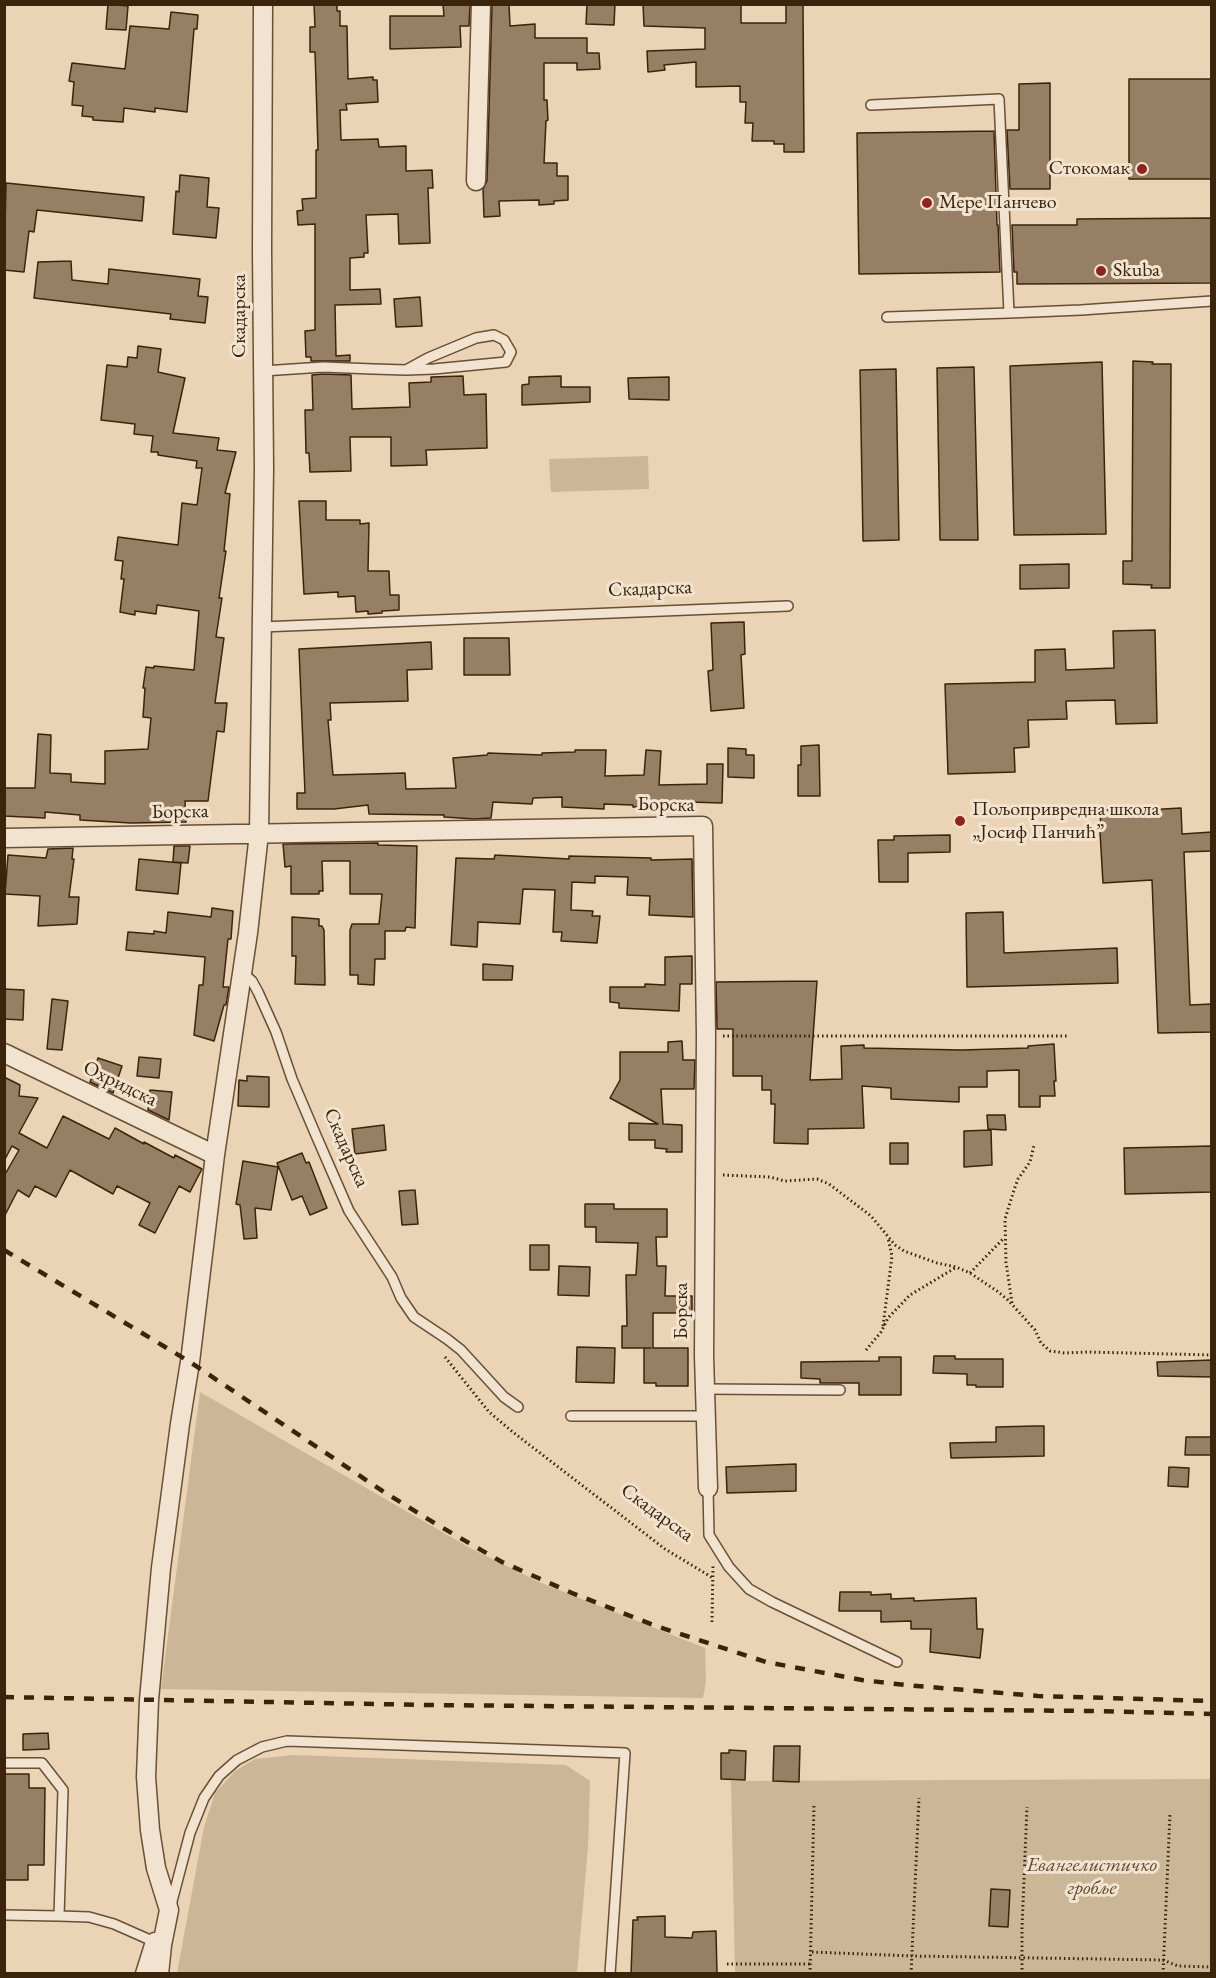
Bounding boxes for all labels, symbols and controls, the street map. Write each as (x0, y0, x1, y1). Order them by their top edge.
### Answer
place label: Стокомак (1049, 157, 1130, 181)
marker: Стокомак (1135, 162, 1149, 176)
place label: Мере Панчево (939, 191, 1057, 215)
marker: Мере Панчево (920, 196, 934, 210)
place label: Skuba (1113, 259, 1160, 283)
marker: Skuba (1094, 264, 1108, 278)
street label: Скадарска (228, 274, 252, 358)
street label: Скадарска (608, 576, 692, 602)
street label: Борска (637, 793, 695, 817)
place label: Пољопривредна школа „Јосиф Панчић” (972, 798, 1159, 845)
street label: Борска (151, 800, 209, 824)
marker: Пољопривредна школа „Јосиф Панчић” (953, 814, 967, 828)
street label: Охридска (79, 1056, 161, 1112)
street label: Скадарска (318, 1105, 374, 1191)
street label: Борска (670, 1282, 694, 1340)
street label: Скадарска (616, 1479, 698, 1547)
park label: Евангелистичко гробље (1027, 1854, 1157, 1901)

